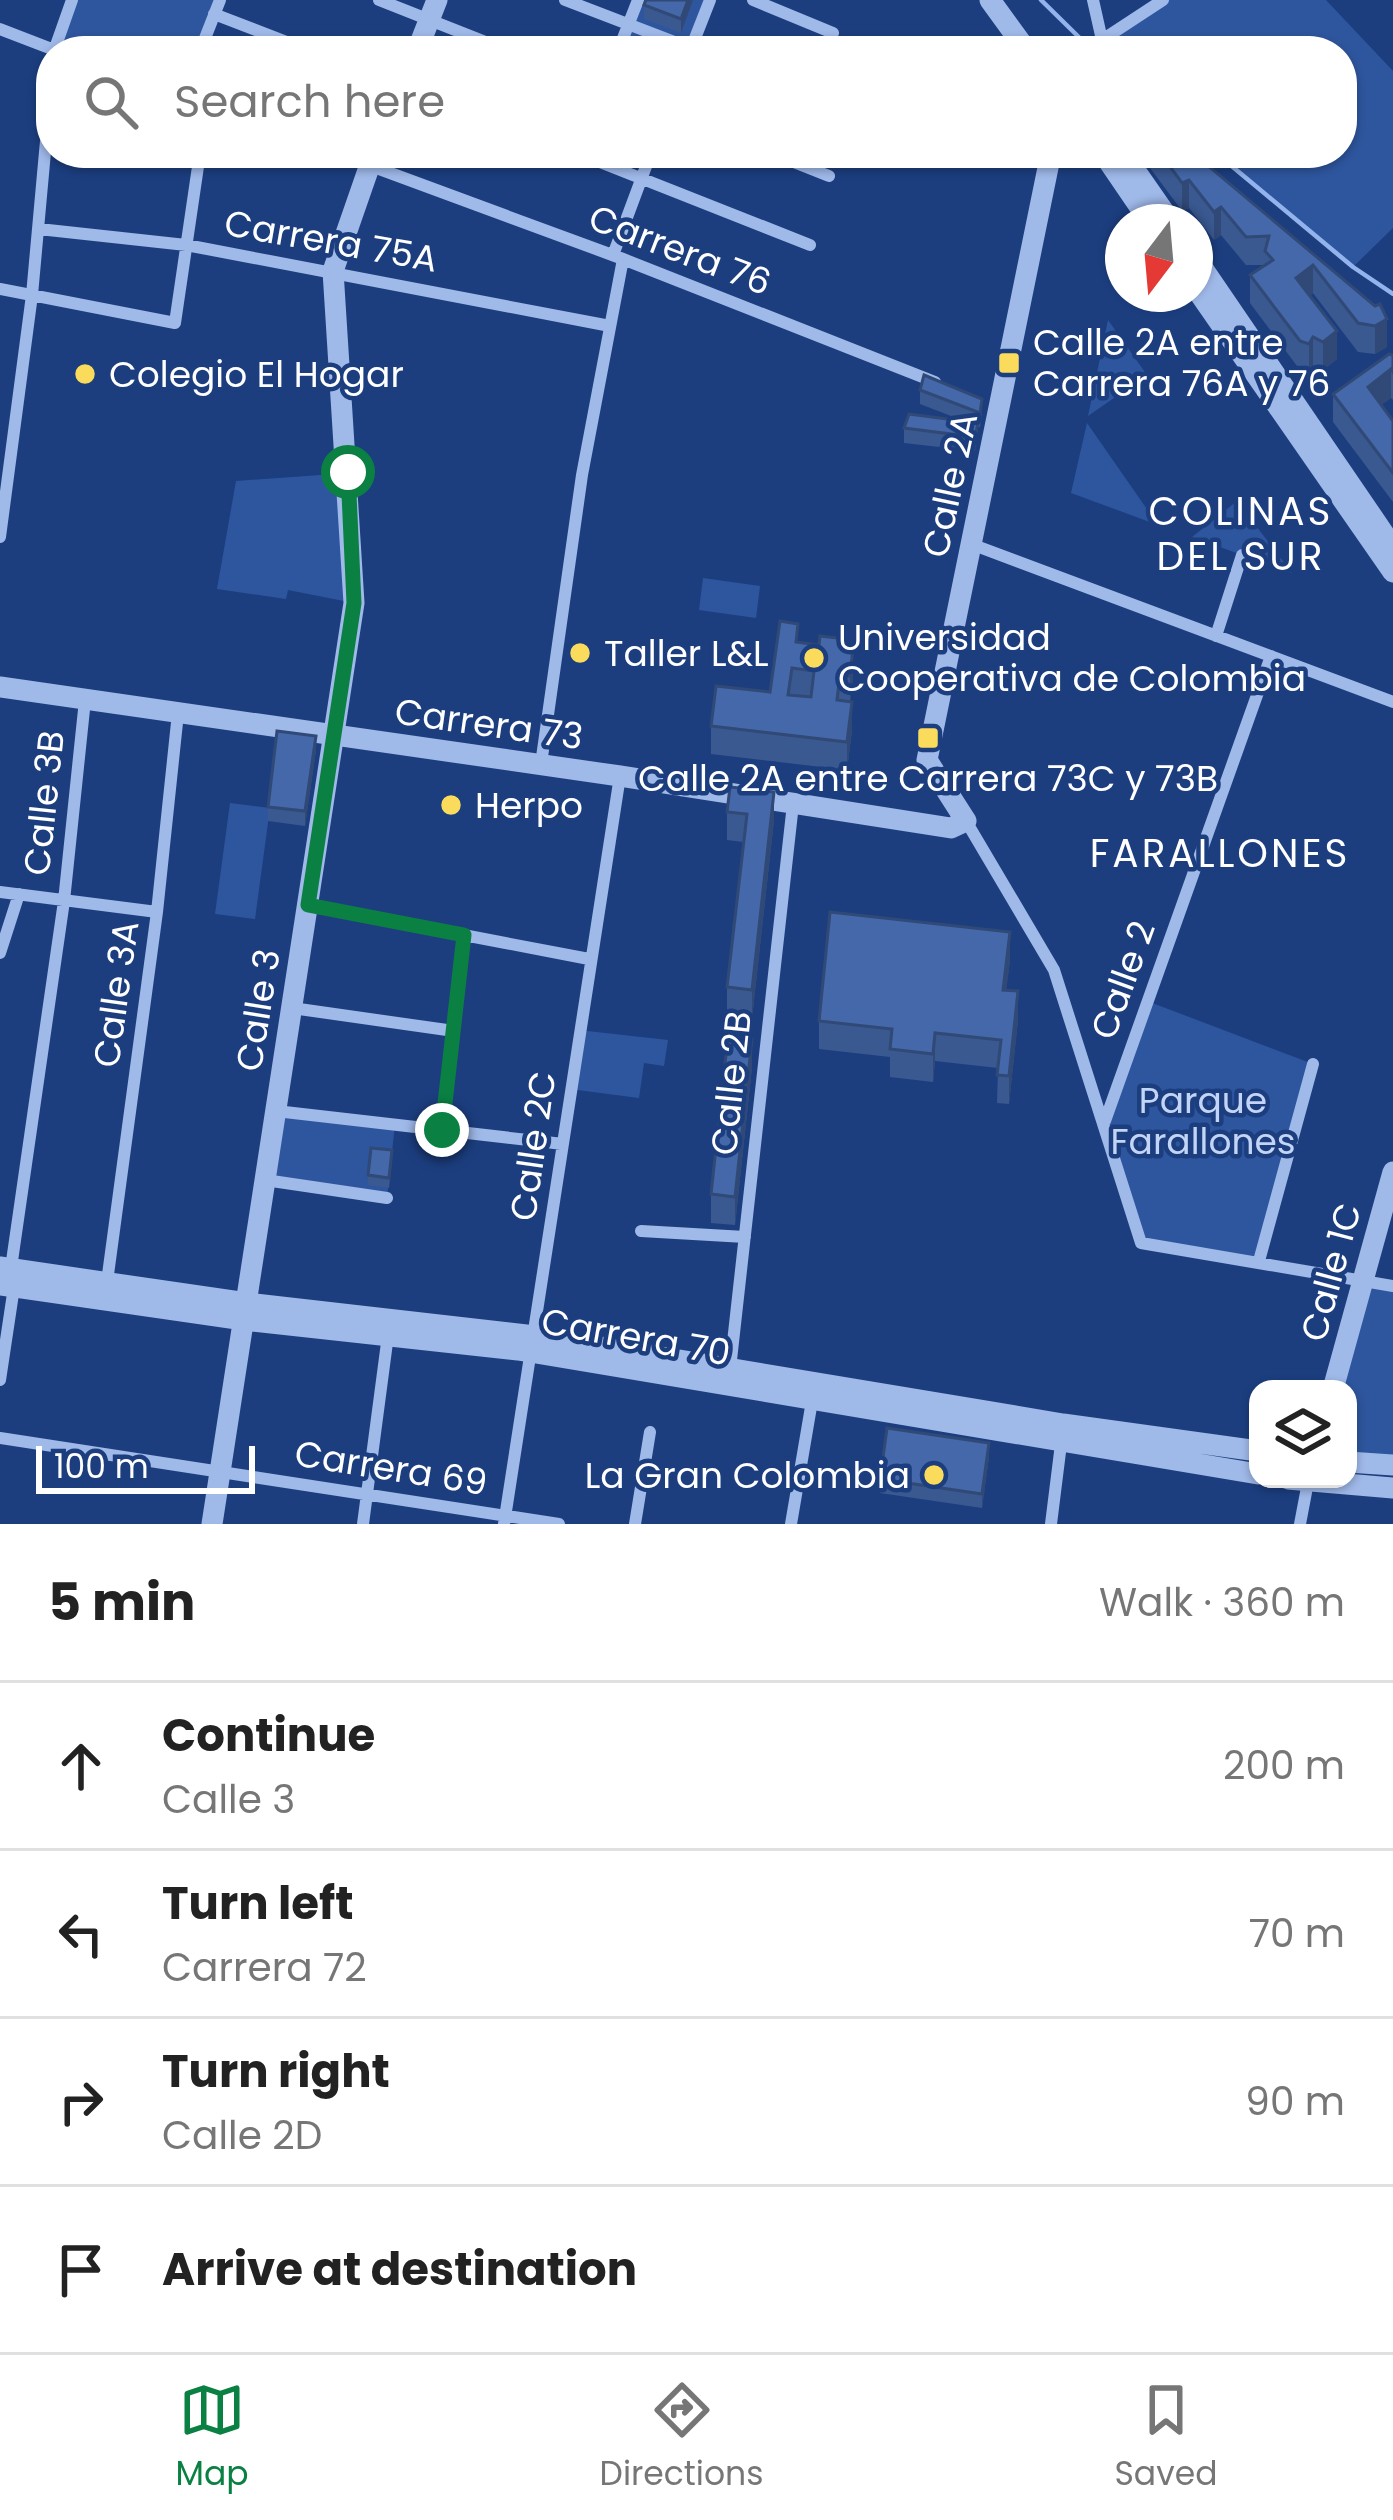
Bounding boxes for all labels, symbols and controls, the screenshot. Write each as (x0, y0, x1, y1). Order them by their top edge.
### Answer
search box (36, 36, 1357, 168)
icon: search (78, 69, 144, 135)
text: Search here (174, 70, 445, 133)
street label: Carrera 76 (582, 192, 778, 308)
street label: Carrera 75A (221, 197, 441, 285)
north arrow (1105, 204, 1213, 312)
place label: Calle 2A entre Carrera 76A y 76 (1033, 317, 1330, 409)
place label: Colegio El Hogar (109, 349, 404, 400)
marker: Calle 2A entre Carrera 76A y 76 (996, 350, 1022, 376)
marker: Colegio El Hogar (72, 361, 98, 387)
street label: Calle 2A (910, 408, 990, 562)
route start (321, 445, 375, 499)
district label: COLINAS DEL SUR (1149, 484, 1333, 584)
place label: Universidad Cooperativa de Colombia (838, 612, 1306, 704)
place label: Taller L&L (604, 628, 769, 679)
marker: Taller L&L (567, 640, 593, 666)
marker: Universidad Cooperativa de Colombia (801, 645, 827, 671)
street label: Carrera 73 (392, 686, 586, 762)
marker: Calle 2A entre Carrera 73C y 73B (915, 725, 941, 751)
street label: Calle 3B (11, 728, 77, 878)
place label: Calle 2A entre Carrera 73C y 73B (638, 753, 1218, 804)
place label: Herpo (475, 780, 583, 831)
marker: Herpo (438, 792, 464, 818)
district label: FARALLONES (1090, 826, 1350, 881)
street label: Calle 2 (1078, 914, 1168, 1046)
street label: Calle 3A (81, 918, 151, 1070)
street label: Calle 3 (223, 945, 293, 1075)
street label: Calle 2B (698, 1008, 764, 1158)
street label: Calle 2C (497, 1068, 569, 1224)
park label: Parque Farallones (1110, 1075, 1296, 1167)
route end (415, 1103, 469, 1157)
street label: Calle 1C (1288, 1197, 1374, 1347)
street label: Carrera 70 (538, 1295, 734, 1379)
map controls (1249, 1380, 1357, 1488)
button: layers (1249, 1380, 1357, 1488)
street label: Carrera 69 (291, 1428, 491, 1508)
scale bar (36, 1440, 255, 1493)
text: 100 m (54, 1443, 149, 1490)
place label: La Gran Colombia (585, 1450, 910, 1501)
marker: La Gran Colombia (921, 1462, 947, 1488)
text: 5 min (48, 1566, 195, 1638)
text: Walk · 360 m (1099, 1575, 1345, 1630)
text: Continue (162, 1704, 375, 1767)
icon: ahead (48, 1733, 114, 1799)
text: 200 m (1223, 1738, 1345, 1793)
text: Calle 3 (162, 1772, 295, 1827)
text: Turn left (162, 1872, 354, 1935)
icon: left (48, 1901, 114, 1967)
text: 70 m (1249, 1906, 1345, 1961)
text: Carrera 72 (162, 1940, 367, 1995)
text: Turn right (162, 2040, 390, 2103)
icon: right (48, 2069, 114, 2135)
text: 90 m (1245, 2074, 1345, 2129)
text: Calle 2D (162, 2108, 322, 2163)
icon: arrive (48, 2237, 114, 2303)
text: Arrive at destination (162, 2238, 637, 2301)
tab: Map (176, 2377, 249, 2499)
tab: Directions (600, 2377, 763, 2499)
tab: Saved (1115, 2377, 1217, 2499)

